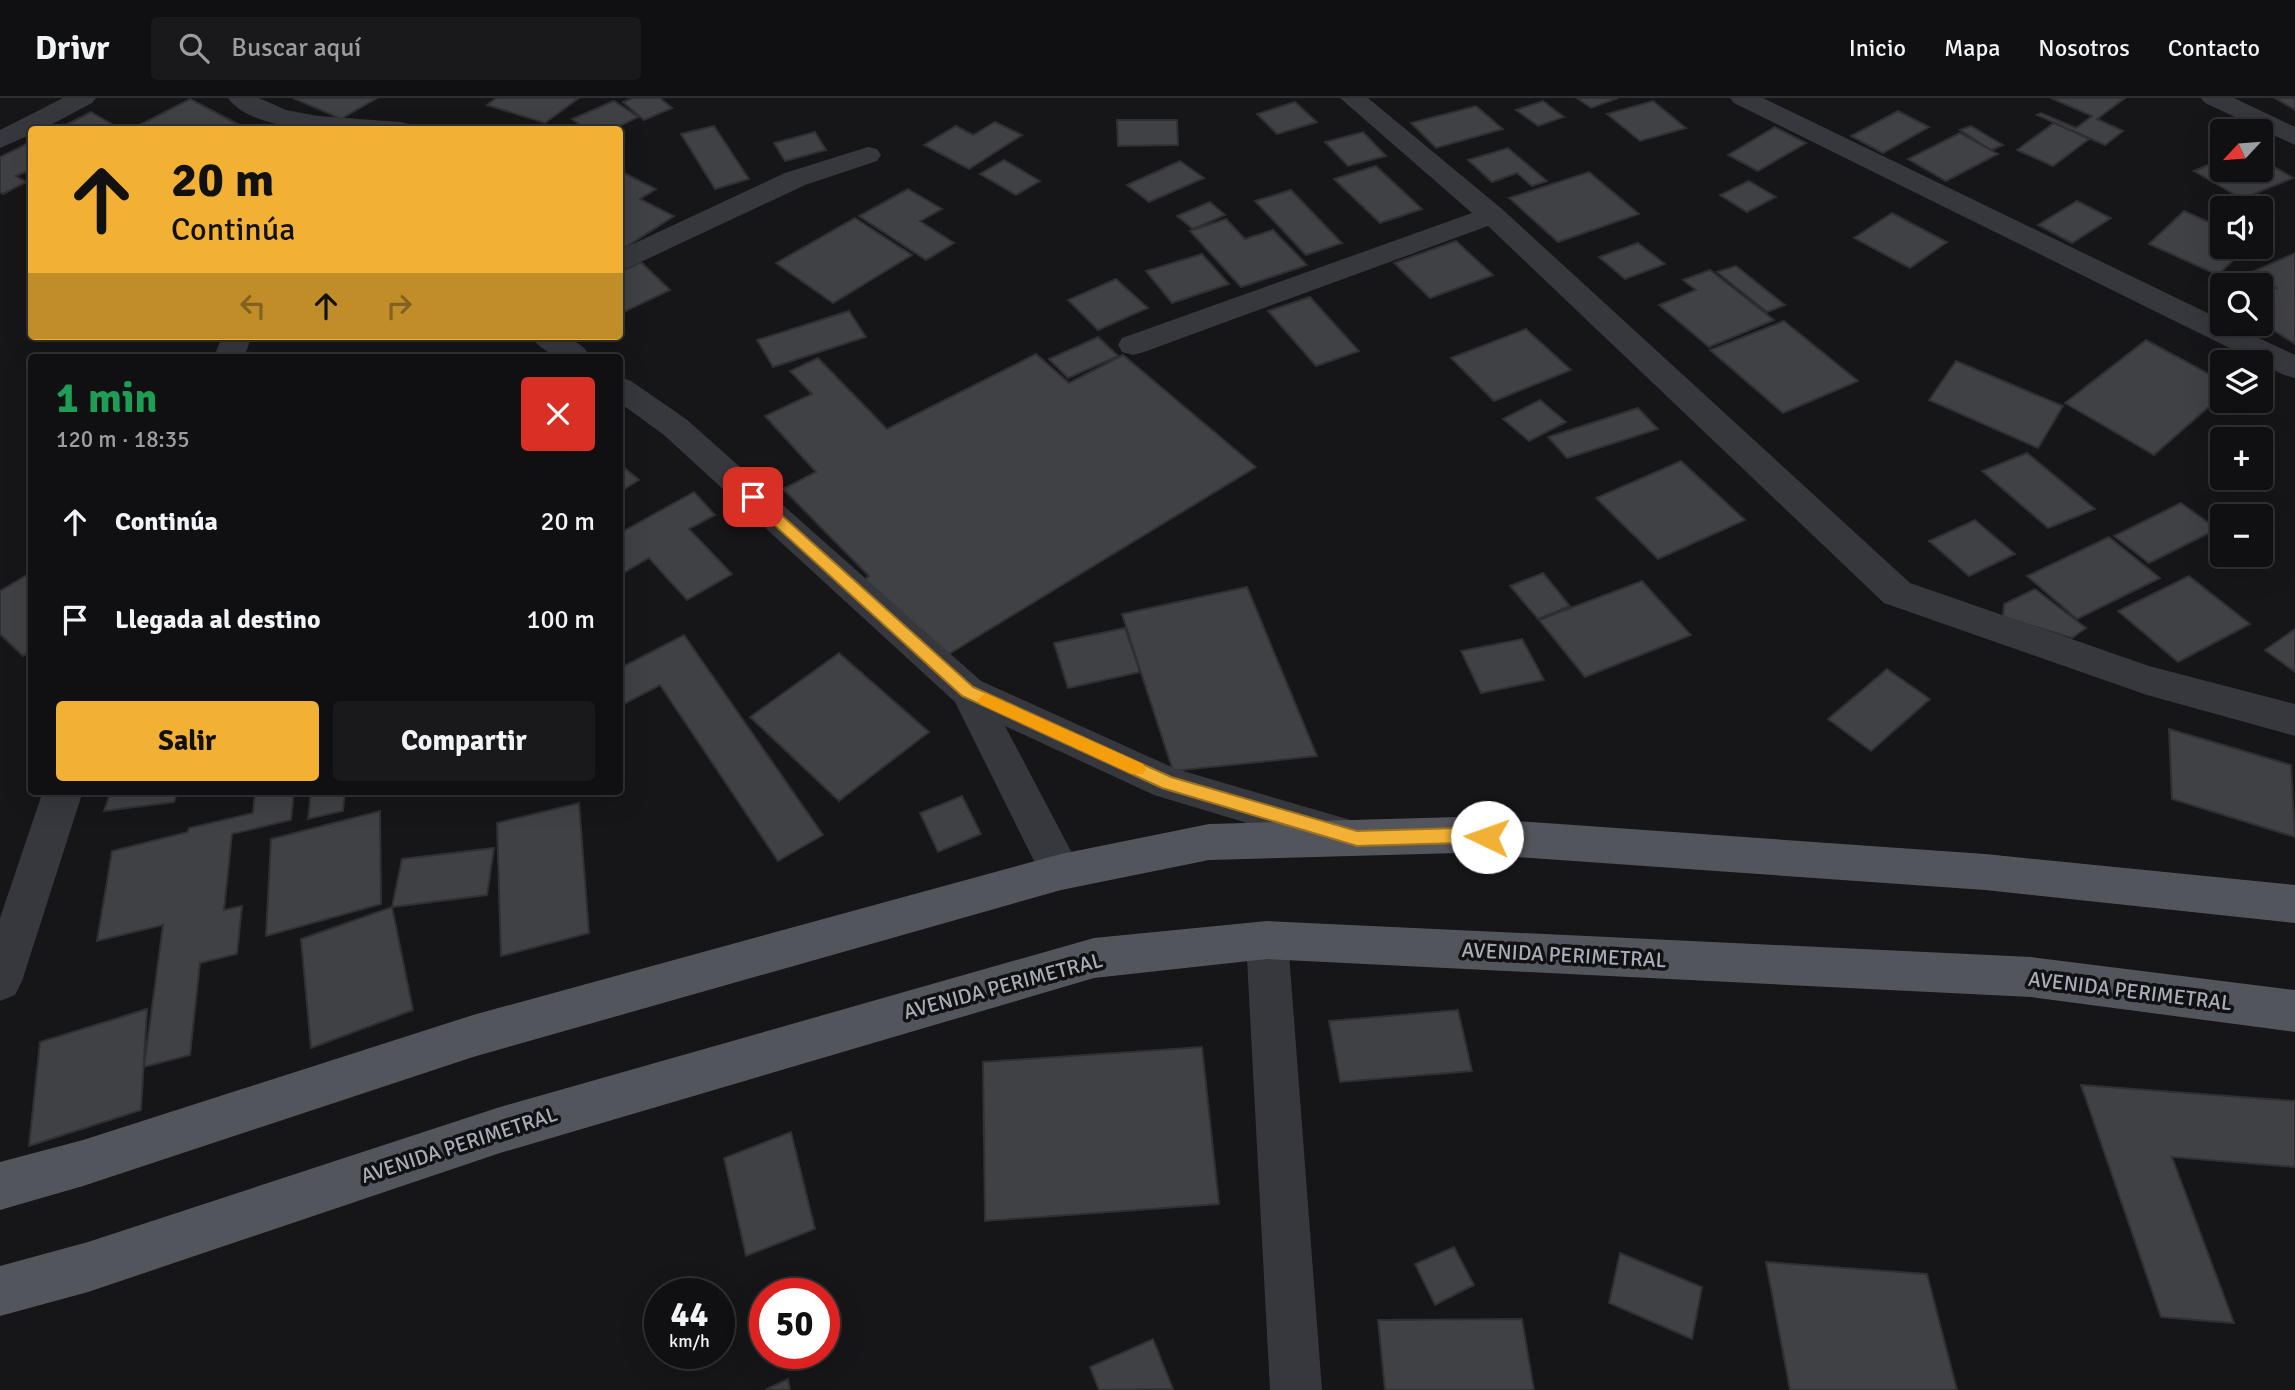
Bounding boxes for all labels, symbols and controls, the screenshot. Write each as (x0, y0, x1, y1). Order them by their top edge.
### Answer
search box (151, 17, 641, 80)
text: Drivr (35, 28, 109, 69)
icon: search (175, 29, 213, 67)
text: Buscar aquí (231, 32, 361, 64)
text: Inicio (1849, 33, 1906, 63)
text: Mapa (1944, 33, 2000, 63)
text: Nosotros (2038, 33, 2130, 63)
text: Contacto (2168, 33, 2260, 63)
north arrow (2210, 119, 2273, 182)
map controls (2210, 119, 2273, 567)
text: 20 m (171, 150, 274, 210)
icon: ahead (56, 154, 147, 245)
button: sound (2210, 196, 2273, 259)
text: Continúa (171, 210, 296, 249)
button: search (2210, 273, 2273, 336)
icon: left (234, 287, 272, 325)
icon: ahead (307, 287, 345, 325)
icon: right (380, 287, 418, 325)
button: layers (2210, 350, 2273, 413)
text: 1 min (56, 373, 157, 424)
button: close (521, 377, 595, 451)
text: 120 m · 18:35 (56, 425, 190, 454)
button: + (2210, 427, 2273, 490)
pin (723, 467, 783, 527)
icon: arrive (734, 478, 772, 516)
icon: ahead (56, 503, 94, 541)
button: − (2210, 504, 2273, 567)
text: Continúa (115, 506, 218, 538)
text: 20 m (540, 506, 595, 538)
icon: arrive (56, 601, 94, 639)
text: Llegada al destino (115, 604, 321, 636)
text: 100 m (526, 604, 595, 636)
button: Salir (56, 701, 319, 781)
button: Compartir (333, 701, 595, 781)
position arrow (1450, 800, 1524, 874)
street label: AVENIDA PERIMETRAL (1461, 937, 1667, 973)
street label: AVENIDA PERIMETRAL (901, 947, 1106, 1025)
street label: AVENIDA PERIMETRAL (2027, 966, 2234, 1016)
street label: AVENIDA PERIMETRAL (358, 1101, 561, 1189)
speed limit sign: 50 (749, 1278, 840, 1369)
text: 44 (671, 1293, 708, 1336)
text: km/h (669, 1330, 710, 1352)

